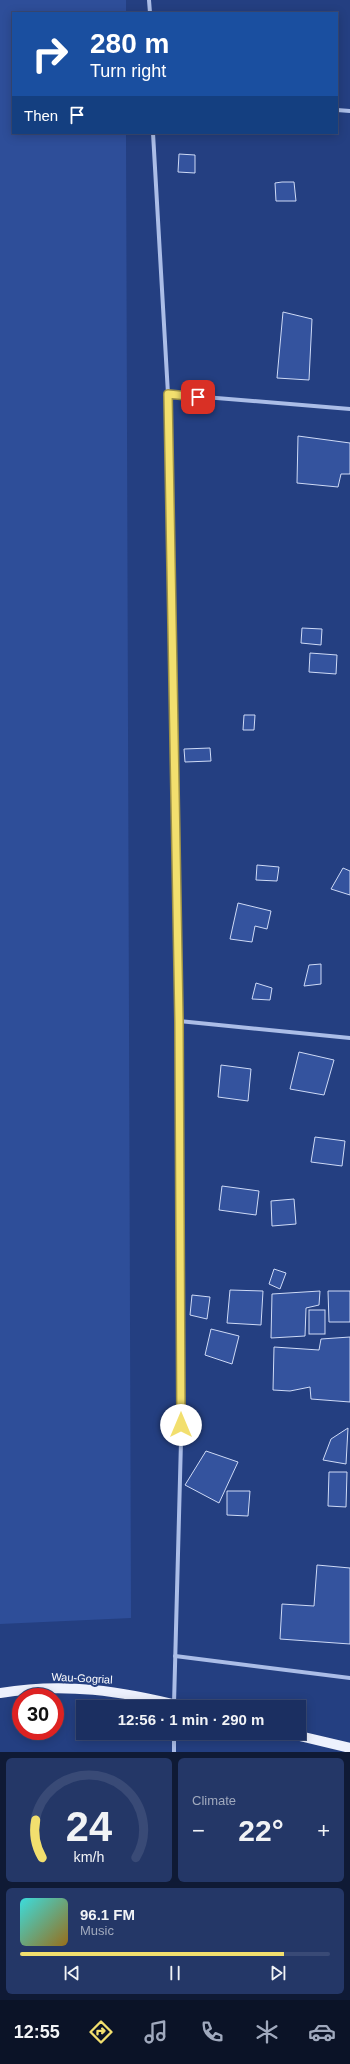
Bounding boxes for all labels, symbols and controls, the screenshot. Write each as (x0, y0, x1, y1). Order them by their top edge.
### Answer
icon: right (24, 28, 76, 80)
text: 280 m (90, 28, 169, 59)
text: Turn right (90, 61, 166, 81)
icon: arrive (66, 104, 88, 126)
text: Then (24, 107, 58, 124)
pin (181, 380, 215, 414)
icon: arrive (187, 386, 209, 408)
position arrow (160, 1404, 202, 1446)
street label: Wau-Gogrial (51, 1670, 113, 1686)
speed limit sign: 30 (12, 1688, 64, 1740)
text: 12:56 · 1 min · 290 m (118, 1711, 264, 1728)
text: Climate (192, 1793, 236, 1808)
text: 24 (66, 1803, 112, 1850)
text: 22° (238, 1814, 284, 1847)
text: − (192, 1818, 205, 1843)
text: + (317, 1818, 330, 1843)
text: km/h (74, 1849, 105, 1865)
text: 96.1 FM (80, 1906, 135, 1923)
text: Music (80, 1923, 114, 1938)
icon: previous (61, 1962, 83, 1984)
icon: pause (164, 1962, 186, 1984)
icon: next (267, 1962, 289, 1984)
icon: directions (87, 2018, 115, 2046)
icon: music (142, 2018, 170, 2046)
icon: phone (198, 2018, 226, 2046)
icon: climate (253, 2018, 281, 2046)
icon: car (308, 2018, 336, 2046)
text: 12:55 (14, 2022, 60, 2042)

